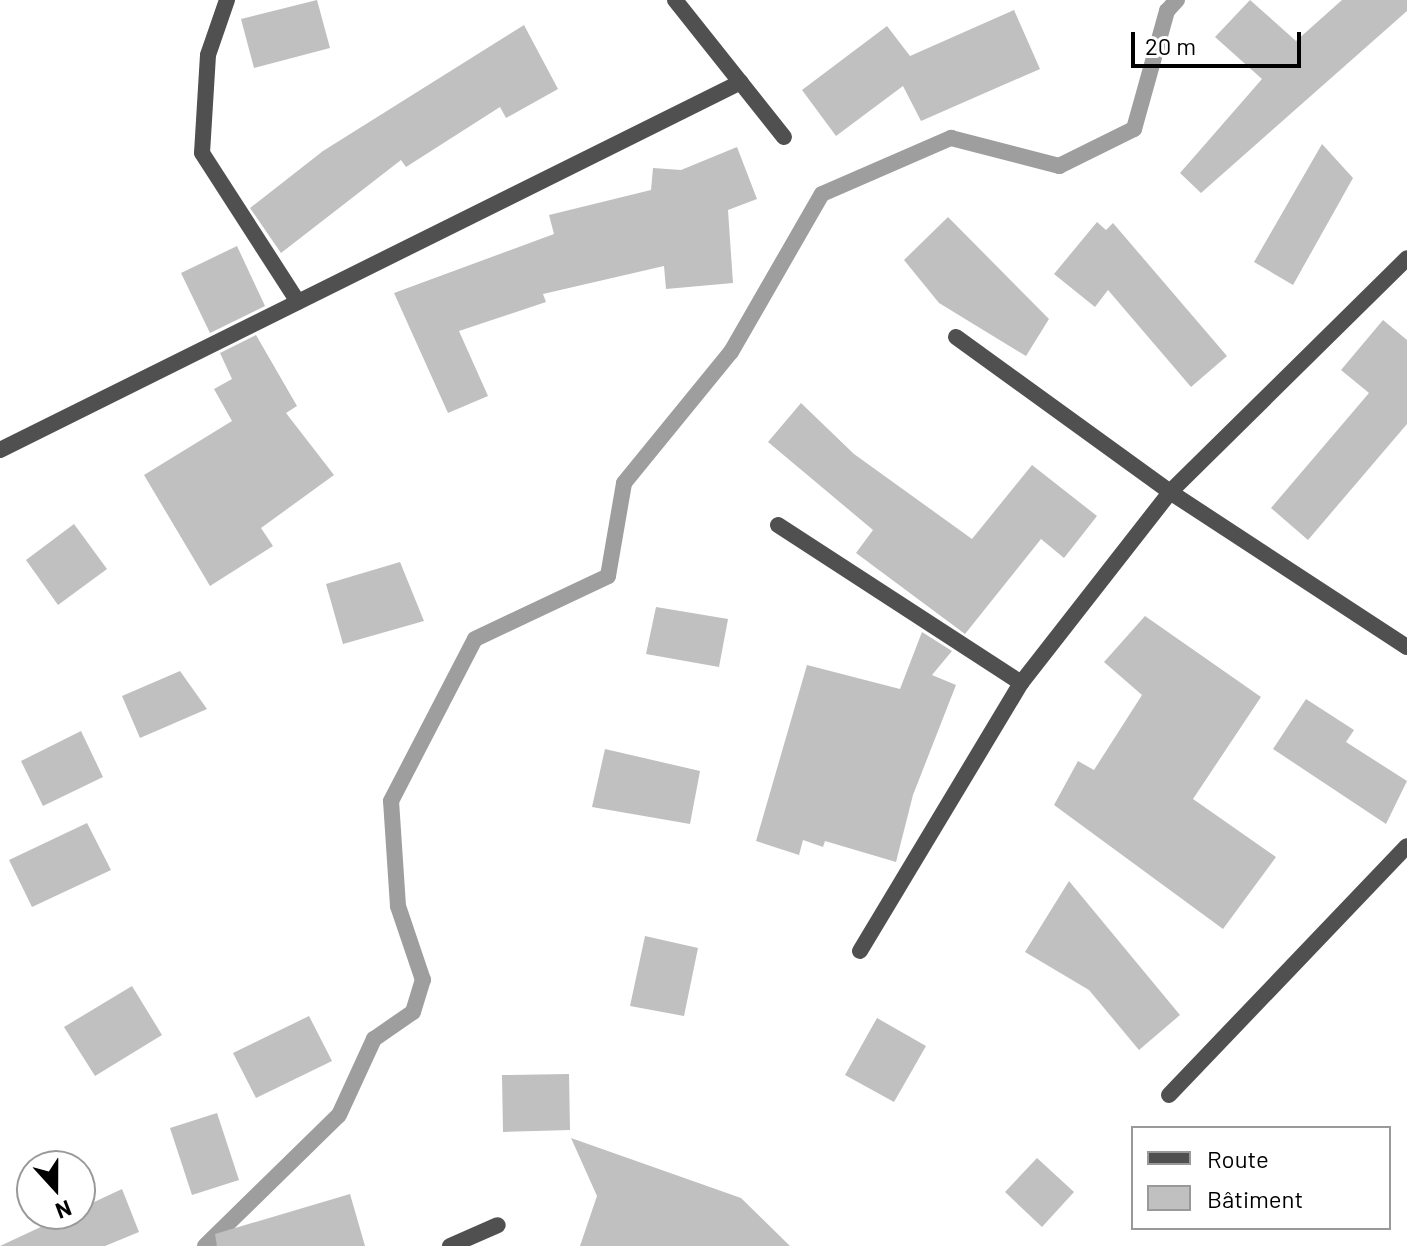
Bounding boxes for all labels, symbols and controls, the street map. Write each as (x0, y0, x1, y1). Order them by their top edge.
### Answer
scale bar (1135, 16, 1305, 66)
text: 20 m (1145, 31, 1196, 60)
legend (1131, 1126, 1391, 1230)
text: Route (1207, 1144, 1269, 1173)
north arrow (16, 1150, 96, 1230)
text: Bâtiment (1207, 1184, 1303, 1213)
text: N (52, 1196, 75, 1225)

